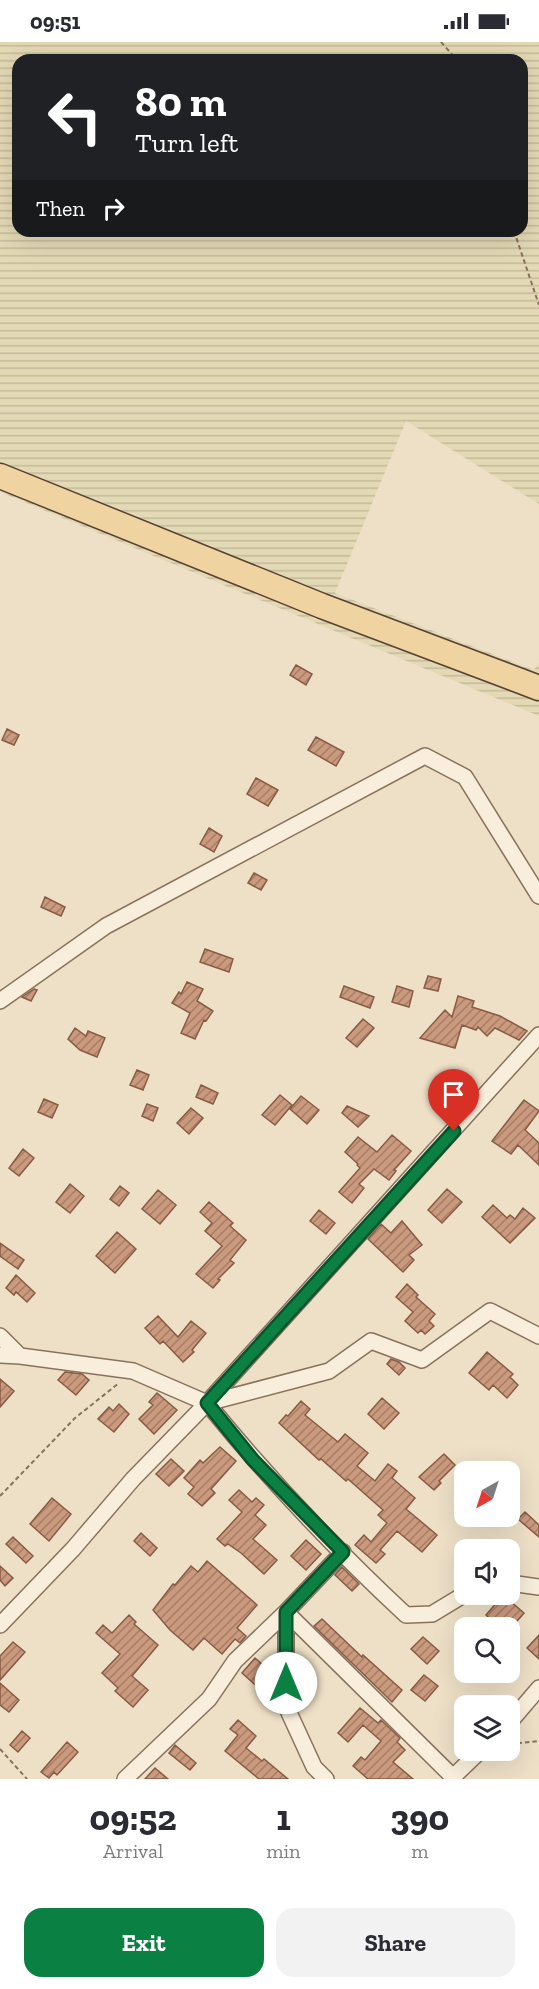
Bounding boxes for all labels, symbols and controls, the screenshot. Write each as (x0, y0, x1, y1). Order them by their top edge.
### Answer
text: 09:51 (30, 8, 80, 35)
text: 80 m (135, 76, 226, 127)
icon: left (36, 78, 114, 156)
text: Turn left (135, 127, 238, 159)
icon: right (97, 192, 130, 225)
text: Then (36, 195, 85, 222)
pin (428, 1069, 479, 1131)
icon: arrive (437, 1078, 470, 1111)
north arrow (454, 1461, 520, 1527)
map controls (454, 1461, 520, 1761)
button: sound (454, 1539, 520, 1605)
button: search (454, 1617, 520, 1683)
position arrow (254, 1651, 318, 1715)
button: layers (454, 1695, 520, 1761)
text: 09:52 (90, 1796, 177, 1839)
text: 1 (276, 1796, 291, 1839)
text: 390 (390, 1796, 449, 1839)
text: Arrival (103, 1839, 163, 1863)
text: min (266, 1839, 301, 1863)
text: m (411, 1839, 428, 1863)
button: Exit (24, 1908, 264, 1977)
button: Share (276, 1908, 515, 1977)

